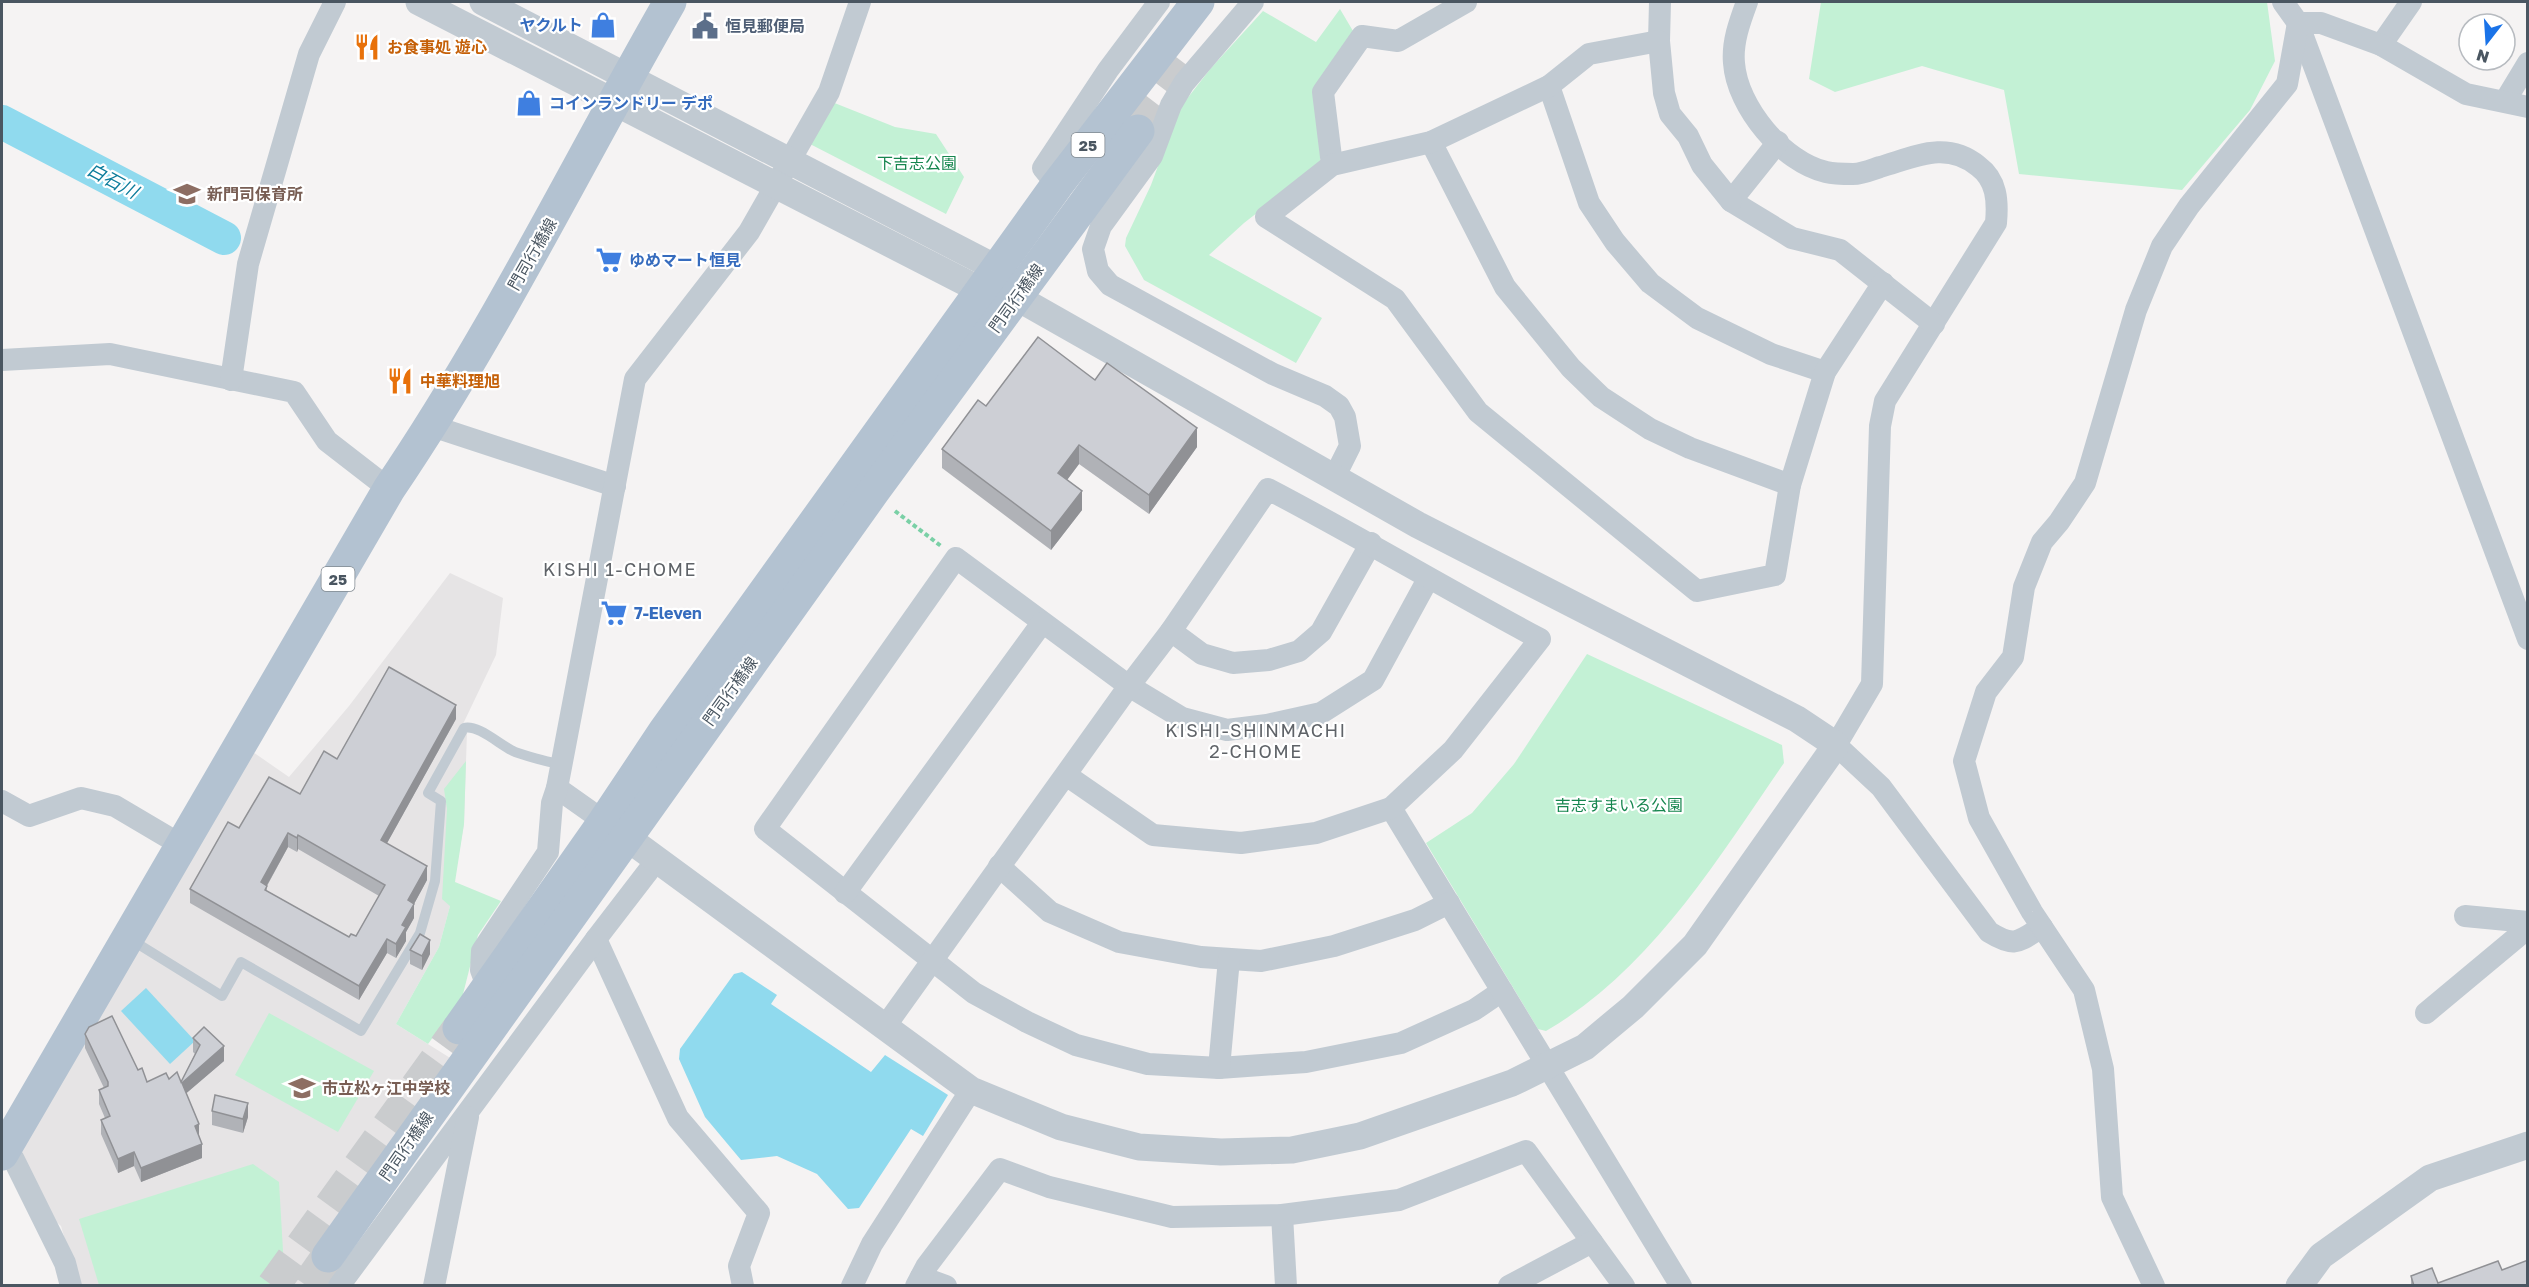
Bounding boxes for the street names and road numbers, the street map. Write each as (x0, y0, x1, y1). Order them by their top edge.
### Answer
road number: 25 (1072, 133, 1104, 157)
street label: 門司行橋線 (503, 214, 561, 294)
street label: 門司行橋線 (984, 260, 1048, 336)
road number: 25 (322, 567, 354, 591)
street label: 門司行橋線 (698, 653, 762, 729)
street label: 門司行橋線 (375, 1107, 437, 1185)

